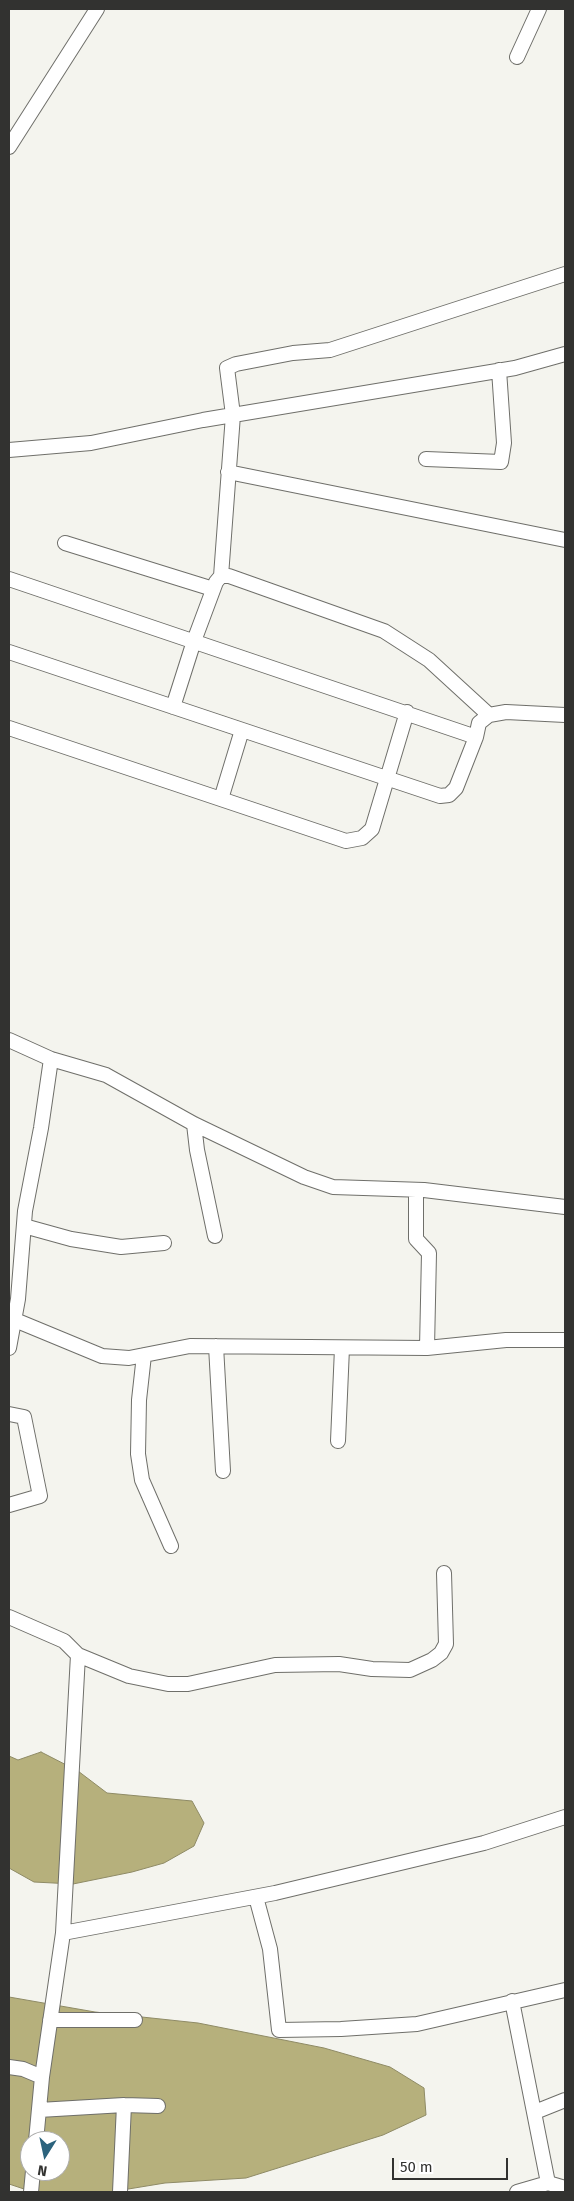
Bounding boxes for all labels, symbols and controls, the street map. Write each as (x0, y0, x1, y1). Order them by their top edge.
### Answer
north arrow (20, 2131, 70, 2181)
scale bar (394, 2148, 510, 2180)
text: 50 m (400, 2158, 433, 2176)
text: N (36, 2161, 49, 2179)

